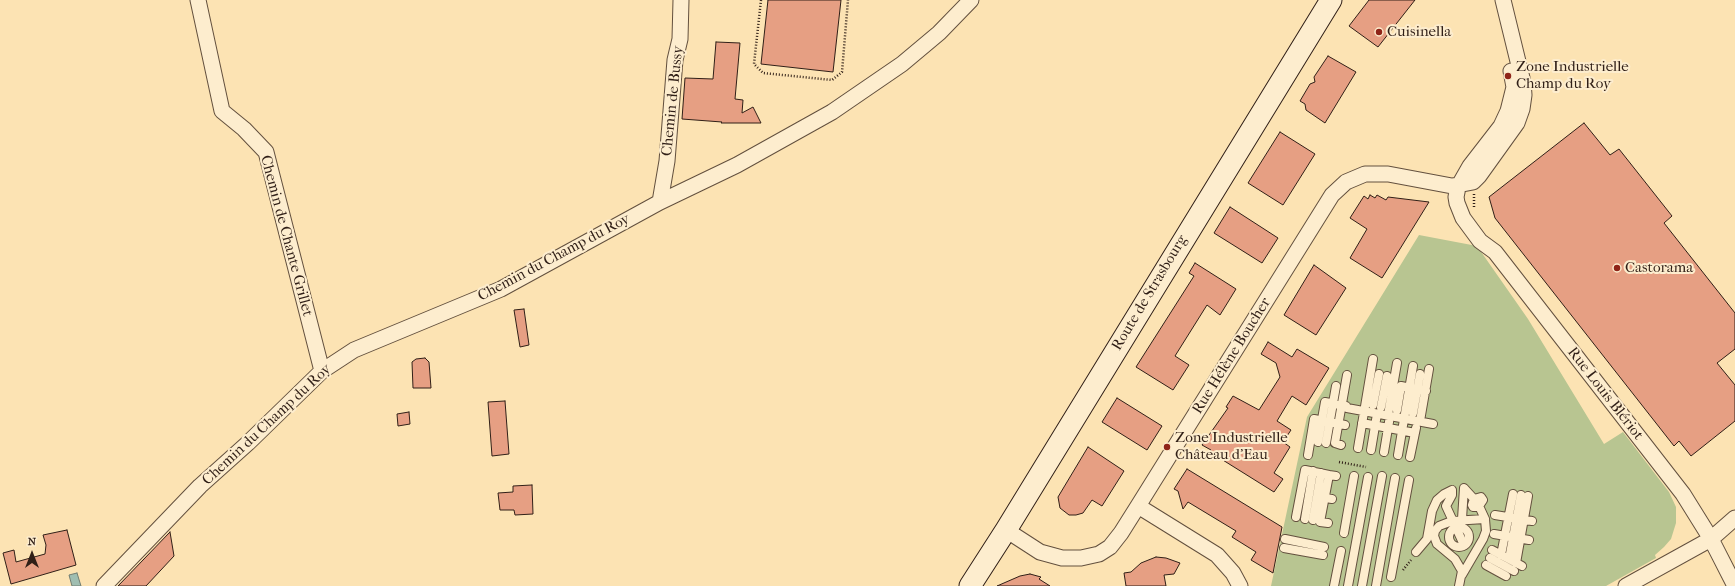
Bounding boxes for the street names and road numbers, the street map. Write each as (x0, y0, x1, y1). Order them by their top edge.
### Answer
street label: Chemin de Bussy (658, 45, 688, 157)
street label: Chemin de Chante Grillet (256, 154, 316, 318)
street label: Chemin du Champ du Roy (475, 210, 633, 306)
street label: Route de Strasbourg (1108, 232, 1192, 354)
street label: Rue Hélène Boucher (1189, 294, 1275, 418)
street label: Rue Louis Blériot (1563, 344, 1647, 444)
street label: Chemin du Champ du Roy (199, 361, 335, 489)

